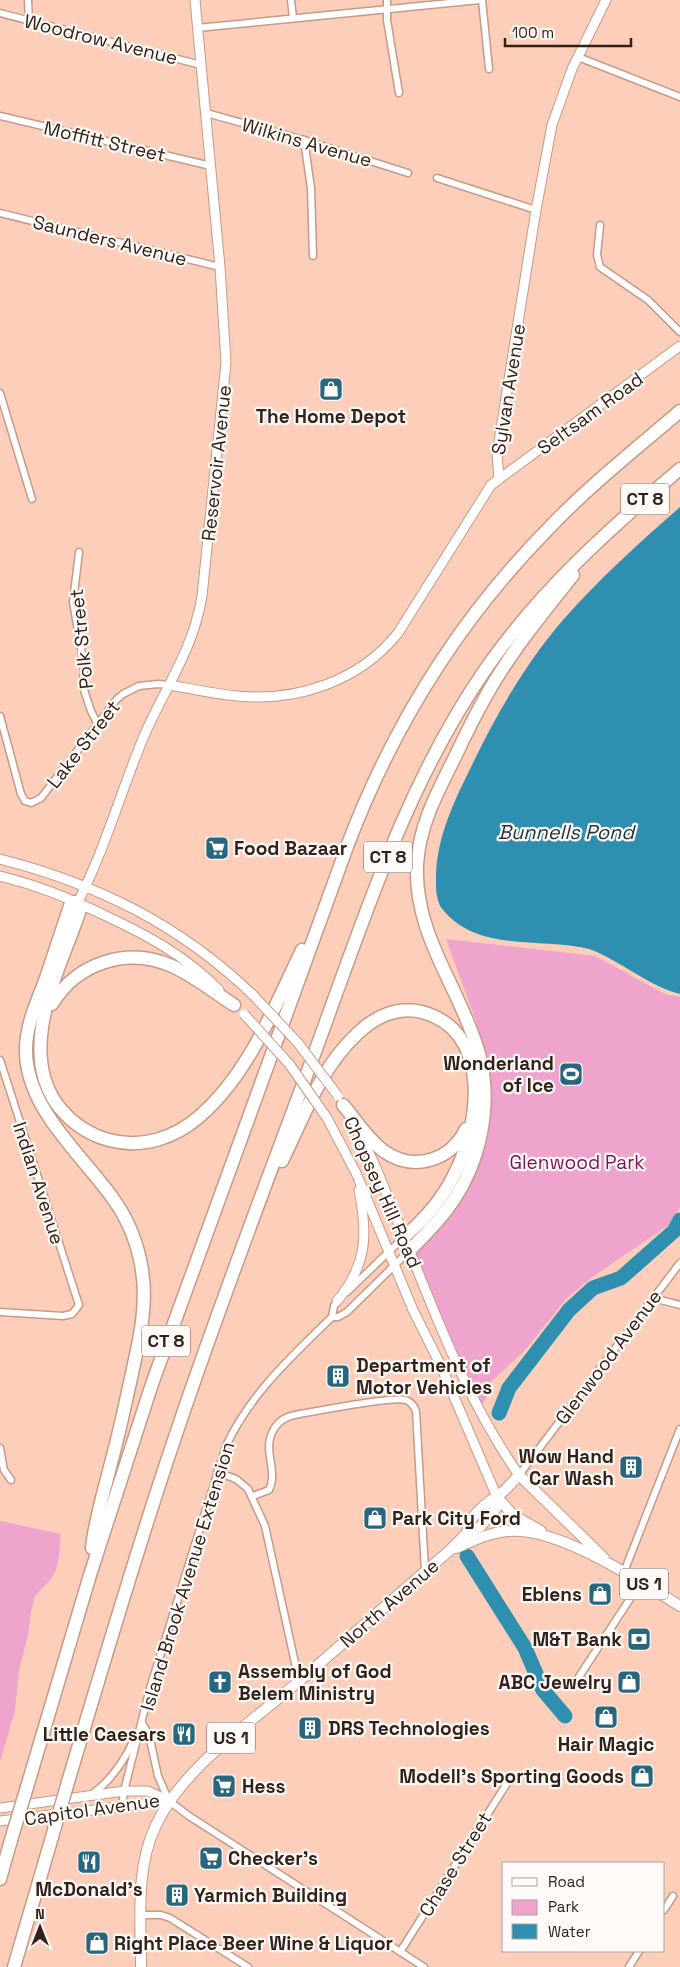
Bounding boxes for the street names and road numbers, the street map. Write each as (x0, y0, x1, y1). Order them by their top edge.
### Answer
street label: Woodrow Avenue (21, 8, 180, 71)
street label: Wilkins Avenue (239, 112, 375, 173)
street label: Moffitt Street (42, 115, 168, 168)
street label: Saunders Avenue (30, 209, 189, 272)
street label: Sylvan Avenue (486, 322, 531, 456)
street label: Seltsam Road (532, 367, 648, 460)
street label: Reservoir Avenue (196, 384, 237, 542)
road number: CT 8 (621, 484, 669, 514)
street label: Polk Street (64, 588, 99, 690)
street label: Lake Street (41, 695, 126, 793)
road number: CT 8 (364, 842, 412, 872)
street label: Chopsey Hill Road (338, 1112, 427, 1272)
street label: Indian Avenue (7, 1119, 70, 1248)
street label: Glenwood Avenue (550, 1285, 667, 1430)
road number: CT 8 (142, 1325, 190, 1356)
street label: Island Brook Avenue Extension (135, 1439, 240, 1714)
street label: North Avenue (334, 1553, 444, 1653)
road number: US 1 (620, 1568, 668, 1600)
road number: US 1 (207, 1722, 255, 1754)
street label: Capitol Avenue (23, 1788, 161, 1831)
street label: Chase Street (413, 1807, 498, 1921)

